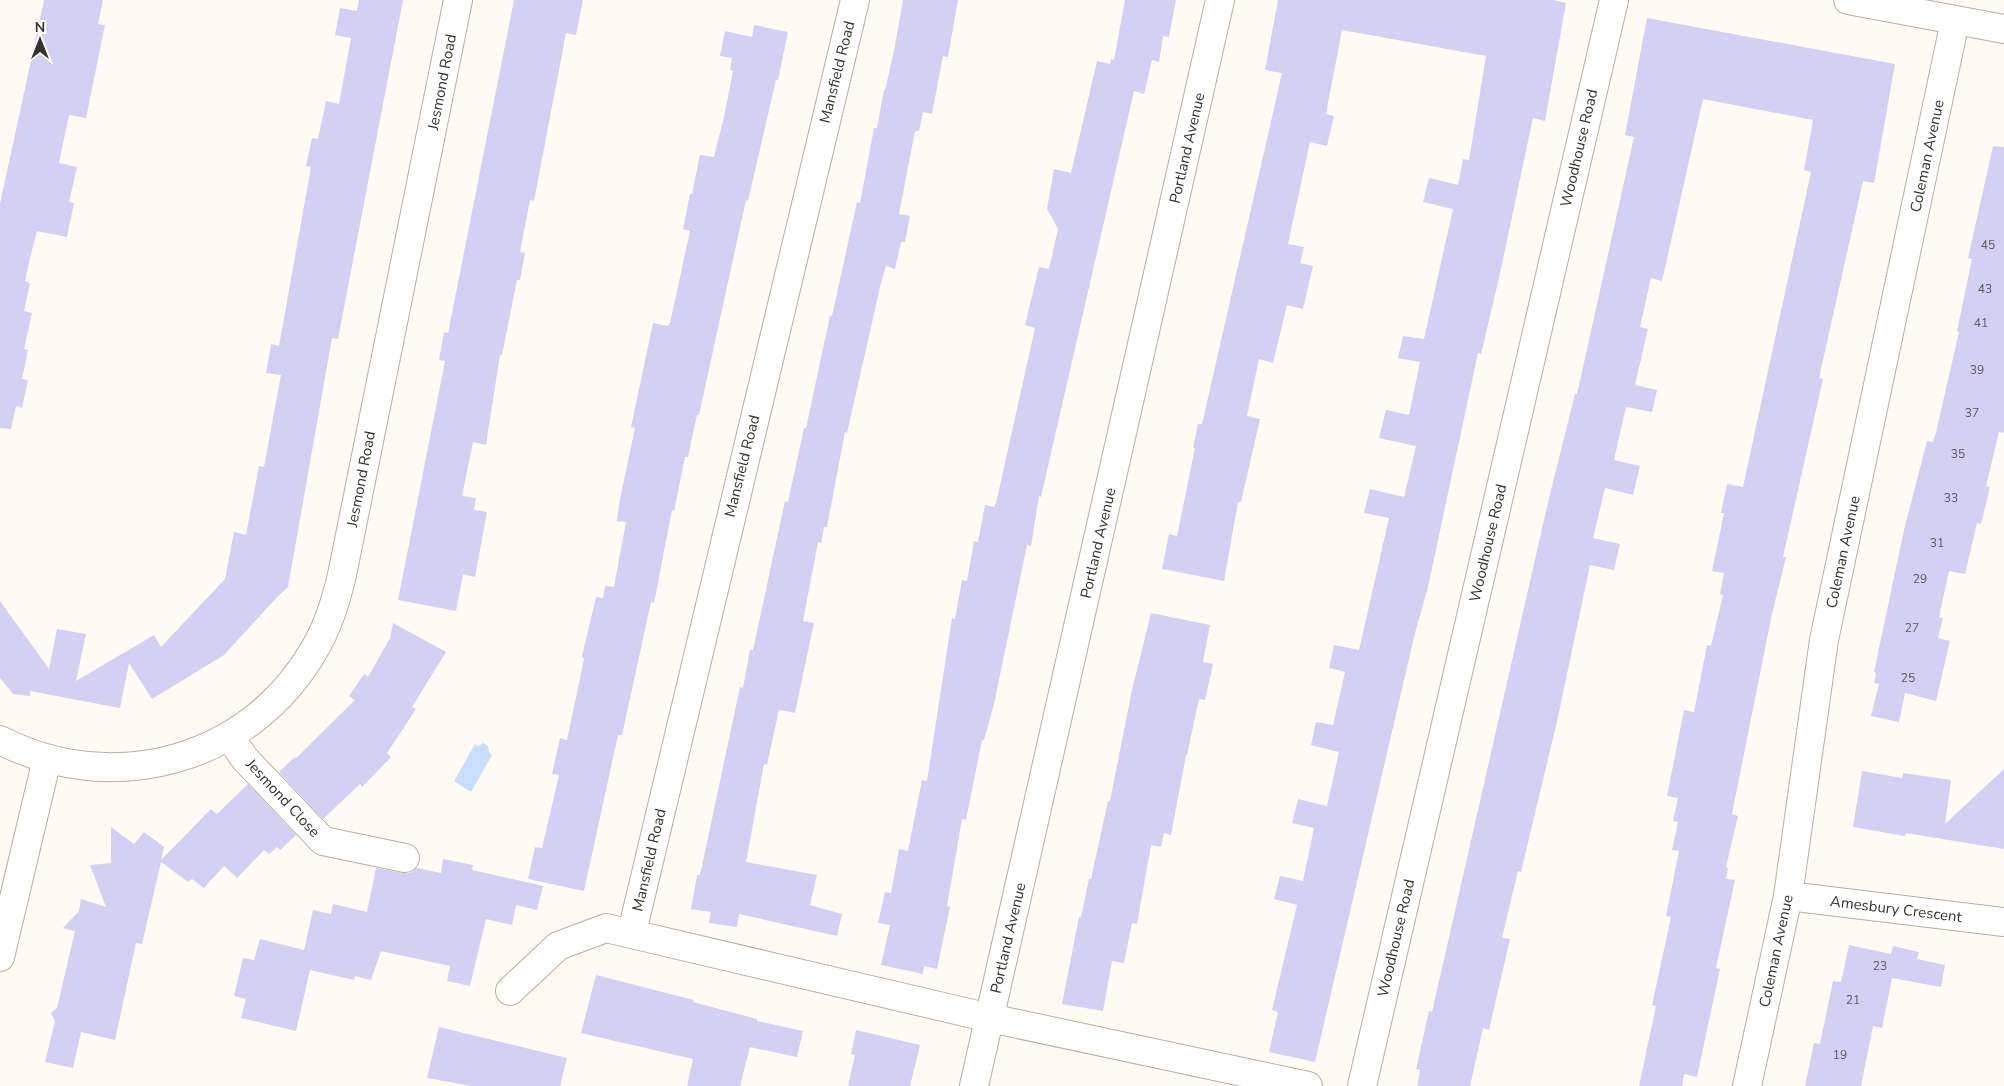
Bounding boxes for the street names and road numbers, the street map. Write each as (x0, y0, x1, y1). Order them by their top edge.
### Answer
street label: Mansfield Road (815, 19, 859, 125)
street label: Jesmond Road (423, 32, 461, 133)
street label: Woodhouse Road (1556, 87, 1602, 209)
street label: Portland Avenue (1165, 91, 1209, 205)
street label: Coleman Avenue (1905, 98, 1949, 214)
street label: Mansfield Road (720, 413, 764, 519)
street label: Jesmond Road (342, 429, 380, 530)
street label: Woodhouse Road (1465, 482, 1511, 604)
street label: Portland Avenue (1076, 486, 1120, 600)
street label: Coleman Avenue (1821, 494, 1865, 610)
street label: Jesmond Close (241, 754, 325, 842)
street label: Mansfield Road (627, 807, 671, 913)
street label: Woodhouse Road (1373, 877, 1419, 999)
street label: Portland Avenue (986, 881, 1030, 995)
street label: Amesbury Crescent (1829, 891, 1964, 927)
street label: Coleman Avenue (1754, 893, 1798, 1009)

